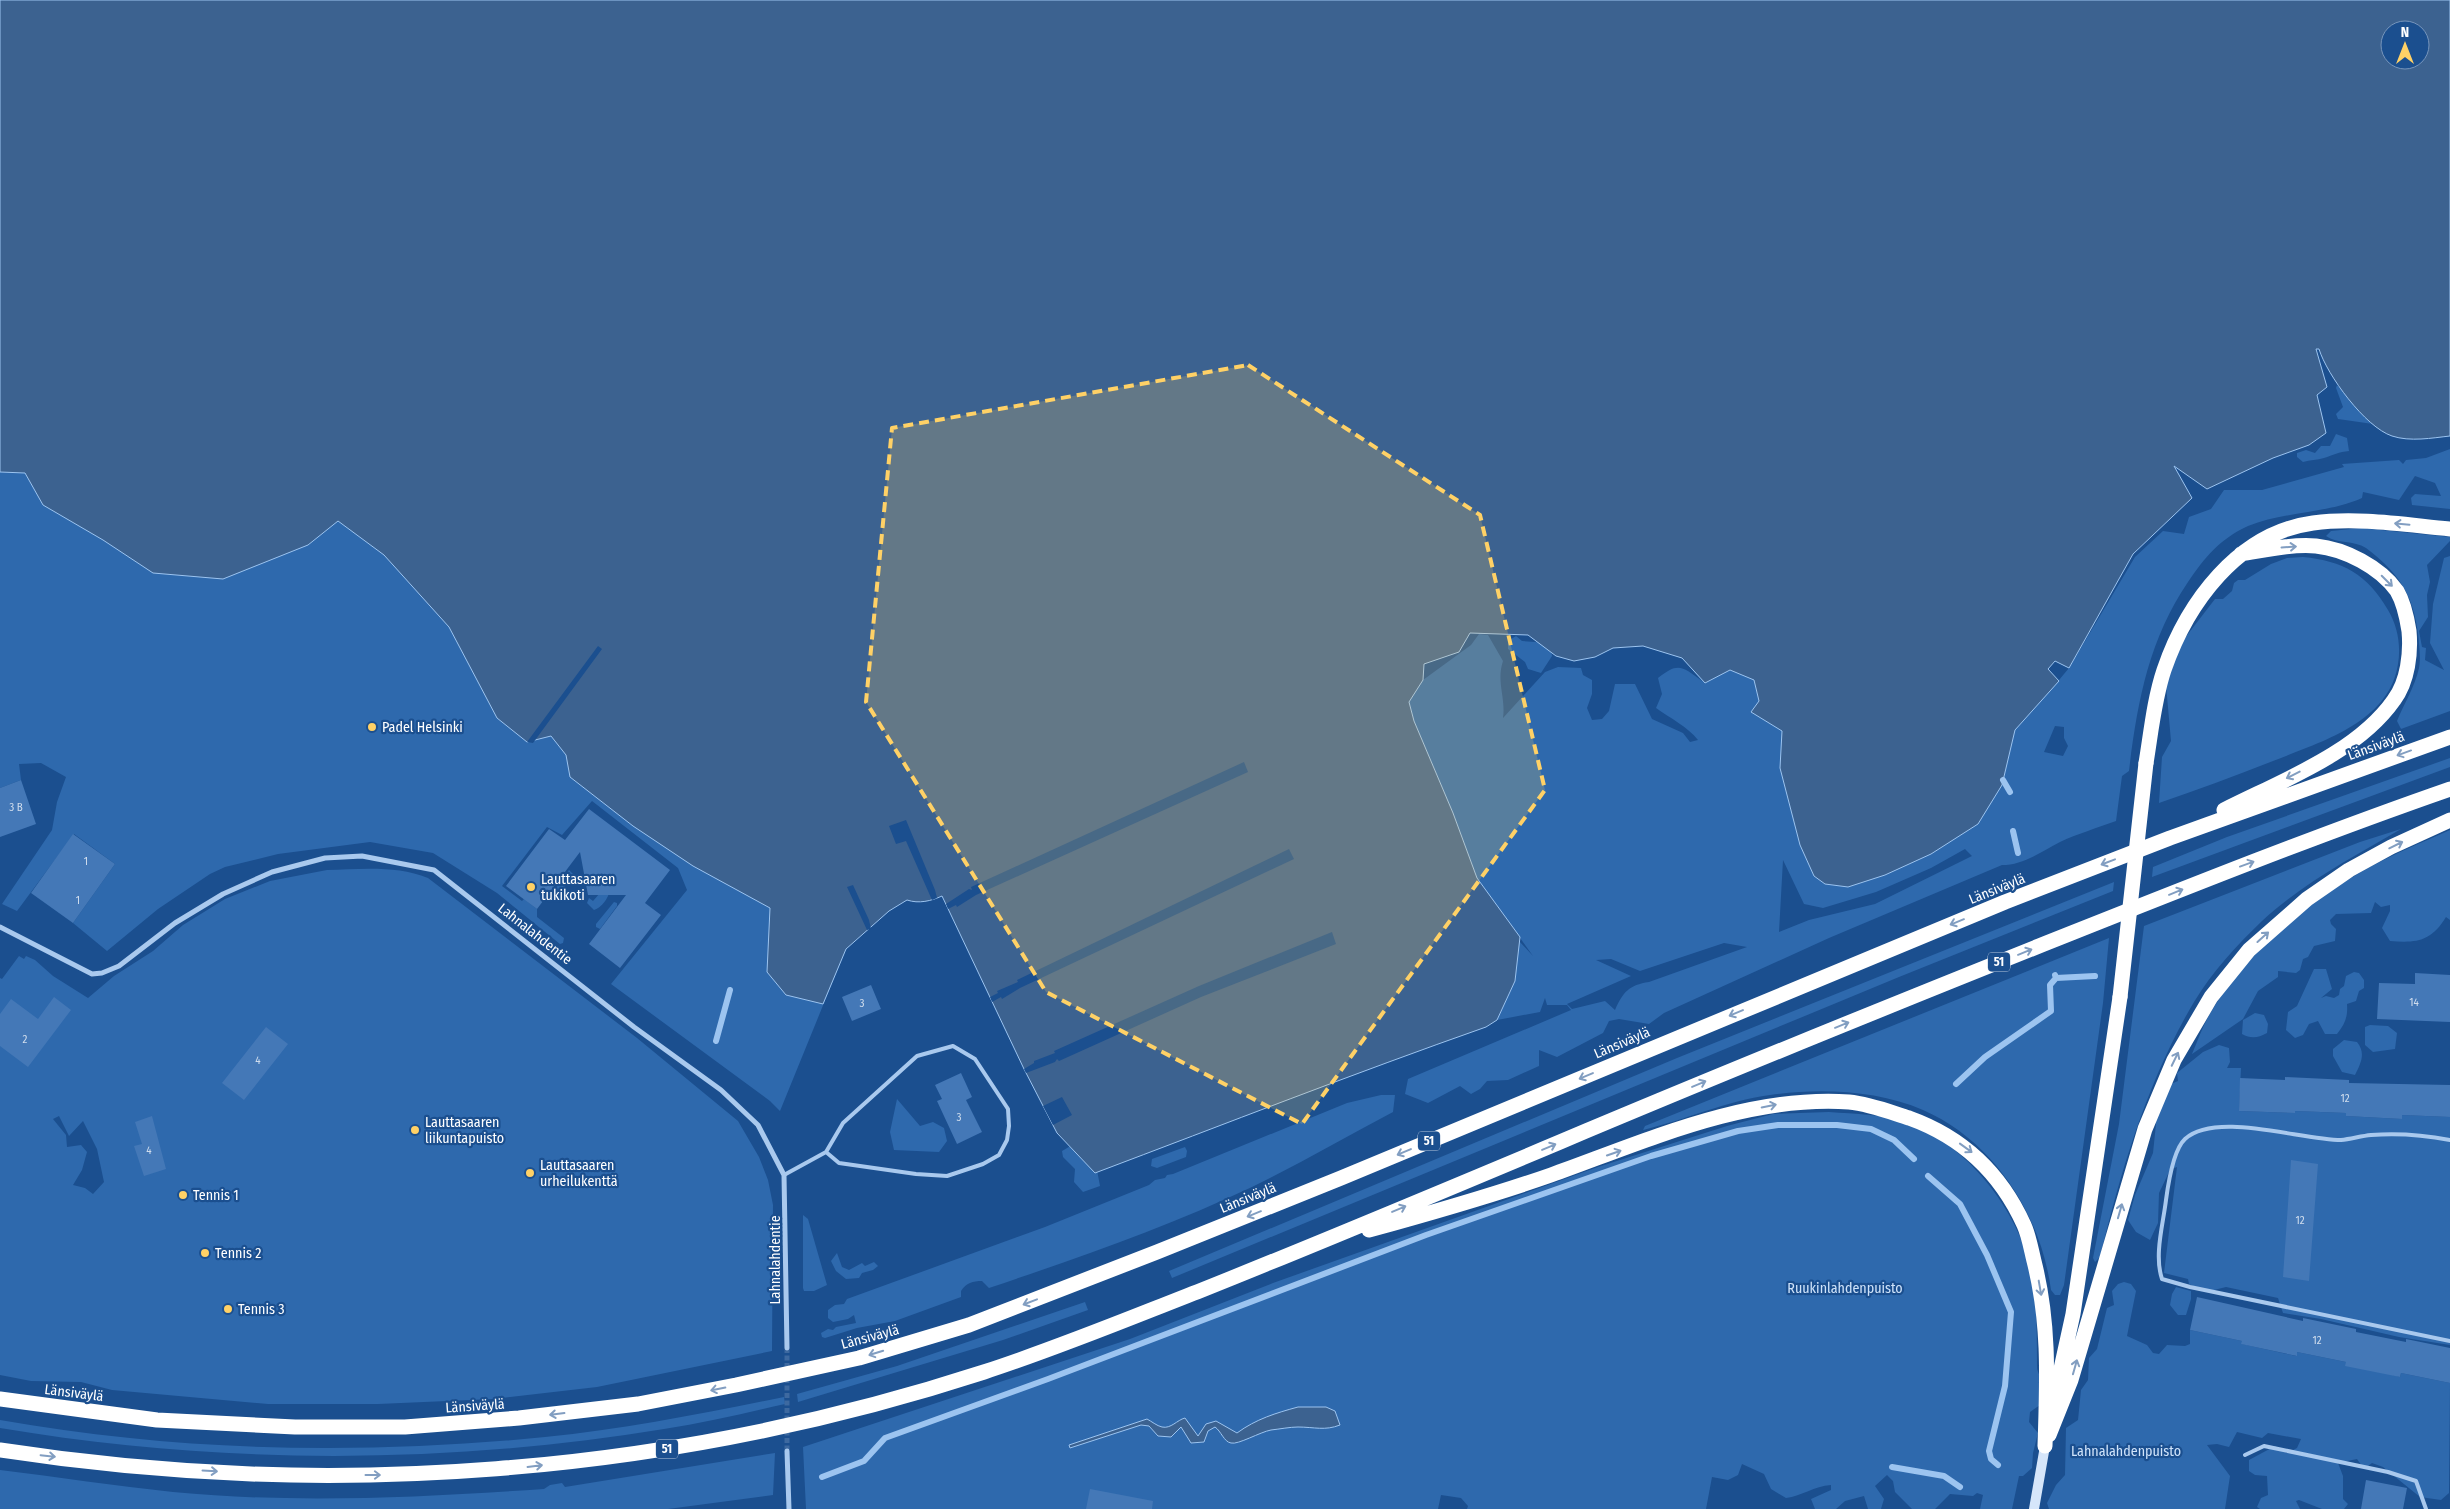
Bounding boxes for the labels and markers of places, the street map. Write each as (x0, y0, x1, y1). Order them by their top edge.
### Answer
place label: Padel Helsinki (382, 719, 463, 736)
marker: Padel Helsinki (366, 721, 378, 733)
place label: Lauttasaaren tukikoti (541, 871, 615, 904)
marker: Lauttasaaren tukikoti (525, 881, 537, 893)
place label: Lauttasaaren liikuntapuisto (425, 1114, 504, 1147)
marker: Lauttasaaren liikuntapuisto (409, 1124, 421, 1136)
place label: Lauttasaaren urheilukenttä (540, 1157, 618, 1190)
marker: Lauttasaaren urheilukenttä (524, 1167, 536, 1179)
place label: Tennis 1 (193, 1187, 239, 1204)
marker: Tennis 1 (177, 1189, 189, 1201)
place label: Tennis 2 (215, 1245, 261, 1262)
marker: Tennis 2 (199, 1247, 211, 1259)
place label: Tennis 3 (238, 1301, 285, 1318)
marker: Tennis 3 (222, 1303, 234, 1315)

